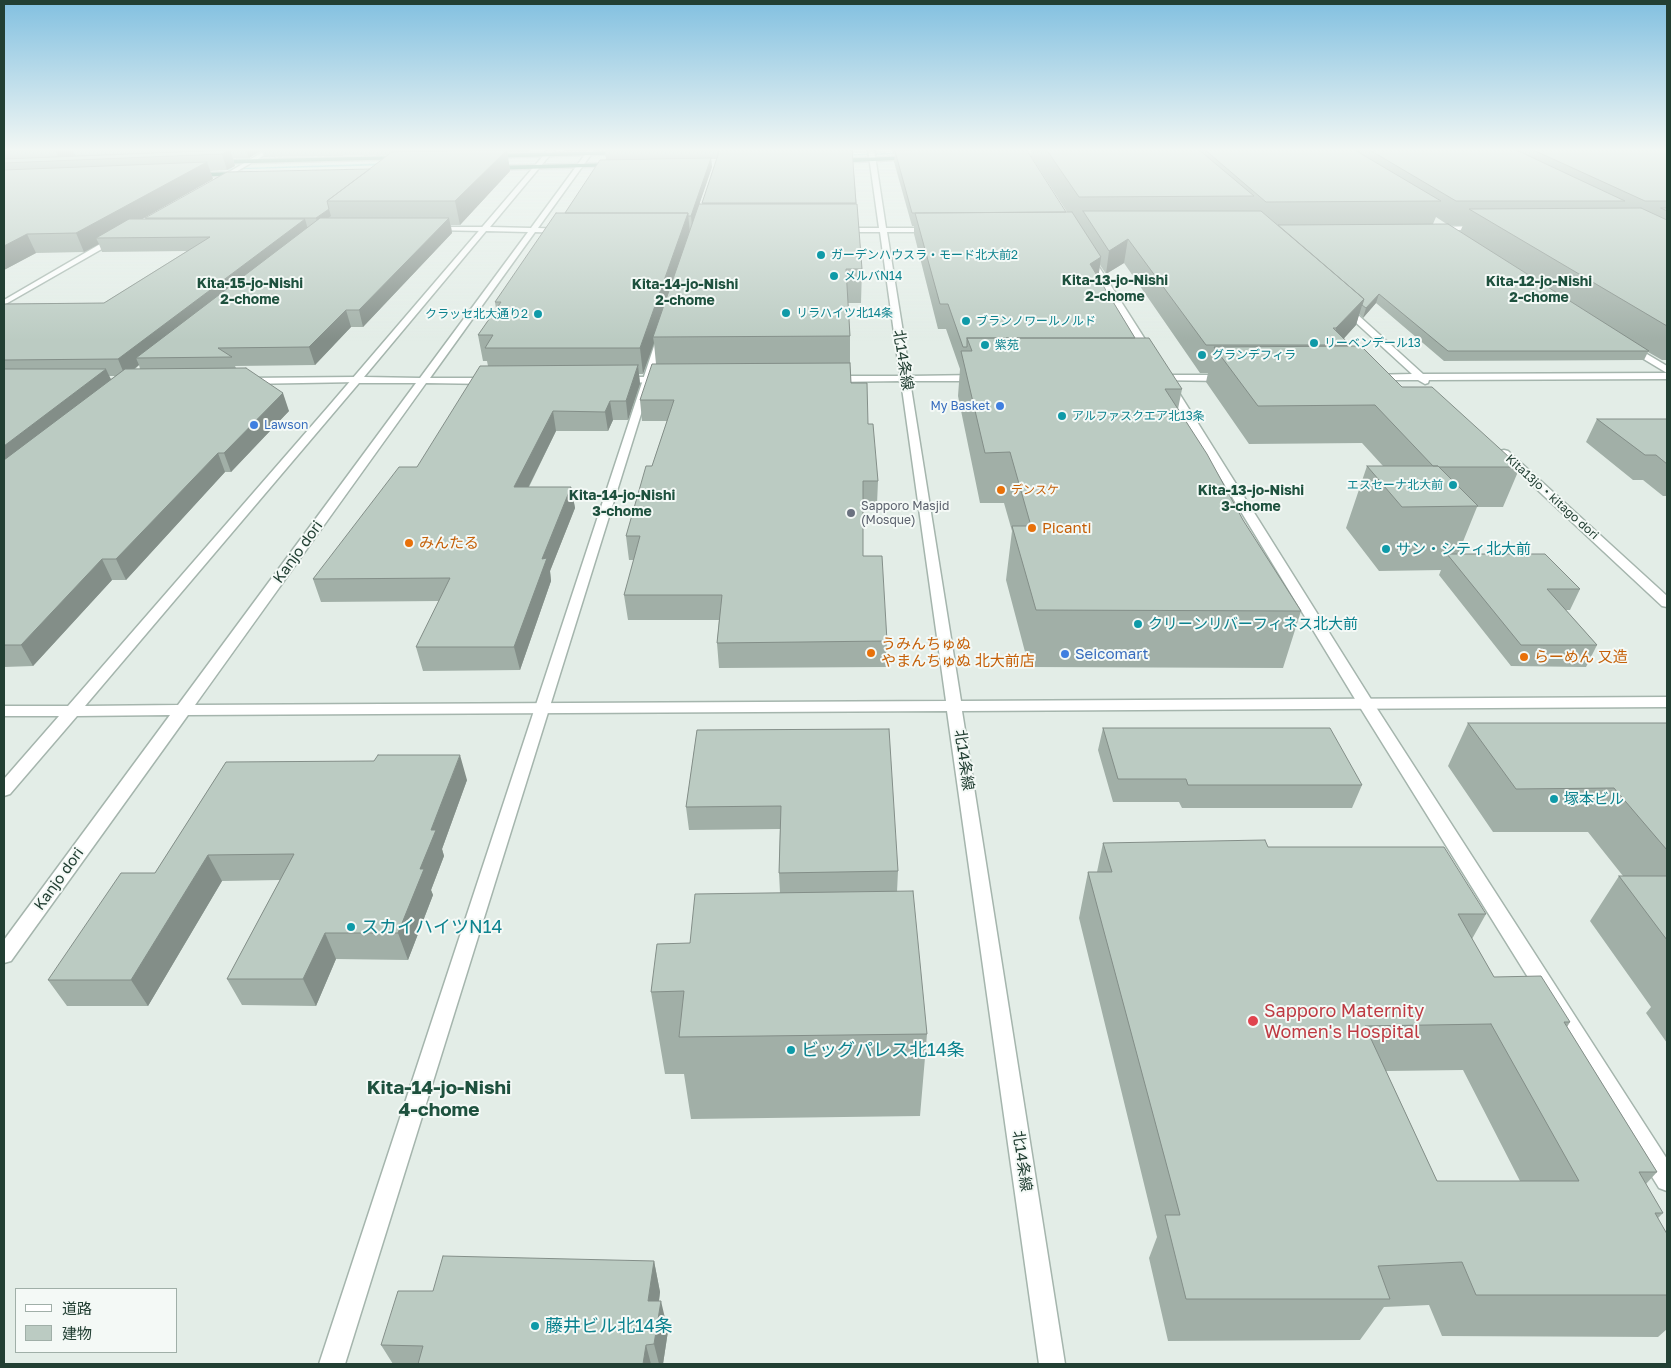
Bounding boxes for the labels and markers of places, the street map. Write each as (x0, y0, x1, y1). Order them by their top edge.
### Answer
place label: ガーデンハウスラ・モード北大前2 (831, 248, 1018, 262)
marker: ガーデンハウスラ・モード北大前2 (815, 249, 827, 261)
place label: メルバN14 (844, 269, 902, 283)
marker: メルバN14 (828, 270, 840, 282)
place label: リラハイツ北14条 (796, 306, 893, 320)
place label: クラッセ北大通り2 (425, 307, 528, 321)
marker: リラハイツ北14条 (780, 307, 792, 319)
marker: クラッセ北大通り2 (532, 308, 544, 320)
place label: ブランノワールノルド (976, 314, 1096, 328)
marker: ブランノワールノルド (960, 315, 972, 327)
place label: リーベンデール13 (1324, 336, 1421, 350)
marker: リーベンデール13 (1308, 337, 1320, 349)
place label: 紫苑 (995, 338, 1019, 352)
marker: 紫苑 (979, 339, 991, 351)
place label: グランデフィラ (1212, 348, 1296, 362)
marker: グランデフィラ (1196, 349, 1208, 361)
place label: My Basket (930, 399, 990, 413)
marker: My Basket (994, 400, 1006, 412)
place label: アルファスクエア北13条 (1072, 409, 1205, 423)
marker: アルファスクエア北13条 (1056, 410, 1068, 422)
place label: Lawson (264, 418, 308, 432)
marker: Lawson (248, 419, 260, 431)
place label: エスセーナ北大前 (1347, 478, 1443, 492)
marker: エスセーナ北大前 (1447, 479, 1459, 491)
place label: デンスケ (1011, 483, 1059, 497)
marker: デンスケ (995, 484, 1007, 496)
place label: Sapporo Masjid (Mosque) (861, 499, 949, 527)
marker: Sapporo Masjid (Mosque) (845, 507, 857, 519)
place label: Picanti (1042, 519, 1092, 537)
marker: Picanti (1026, 522, 1038, 534)
place label: みんたる (419, 534, 479, 552)
marker: みんたる (403, 537, 415, 549)
place label: サン・シティ北大前 (1396, 540, 1531, 558)
marker: サン・シティ北大前 (1380, 543, 1392, 555)
place label: クリーンリバーフィネス北大前 (1148, 615, 1358, 633)
marker: クリーンリバーフィネス北大前 (1132, 618, 1144, 630)
place label: うみんちゅぬ やまんちゅぬ 北大前店 (881, 635, 1035, 670)
place label: Seicomart (1075, 645, 1148, 663)
marker: うみんちゅぬ やまんちゅぬ 北大前店 (865, 647, 877, 659)
marker: Seicomart (1059, 648, 1071, 660)
place label: らーめん 又造 (1534, 648, 1628, 666)
marker: らーめん 又造 (1518, 651, 1530, 663)
place label: 塚本ビル (1564, 790, 1624, 808)
marker: 塚本ビル (1548, 793, 1560, 805)
place label: スカイハイツN14 (361, 916, 502, 938)
marker: スカイハイツN14 (345, 921, 357, 933)
place label: Sapporo Maternity Women's Hospital (1264, 1000, 1424, 1042)
marker: Sapporo Maternity Women's Hospital (1246, 1014, 1260, 1028)
place label: ビッグパレス北14条 (801, 1039, 965, 1061)
marker: ビッグパレス北14条 (785, 1044, 797, 1056)
place label: 藤井ビル北14条 (545, 1315, 673, 1337)
marker: 藤井ビル北14条 (529, 1320, 541, 1332)

